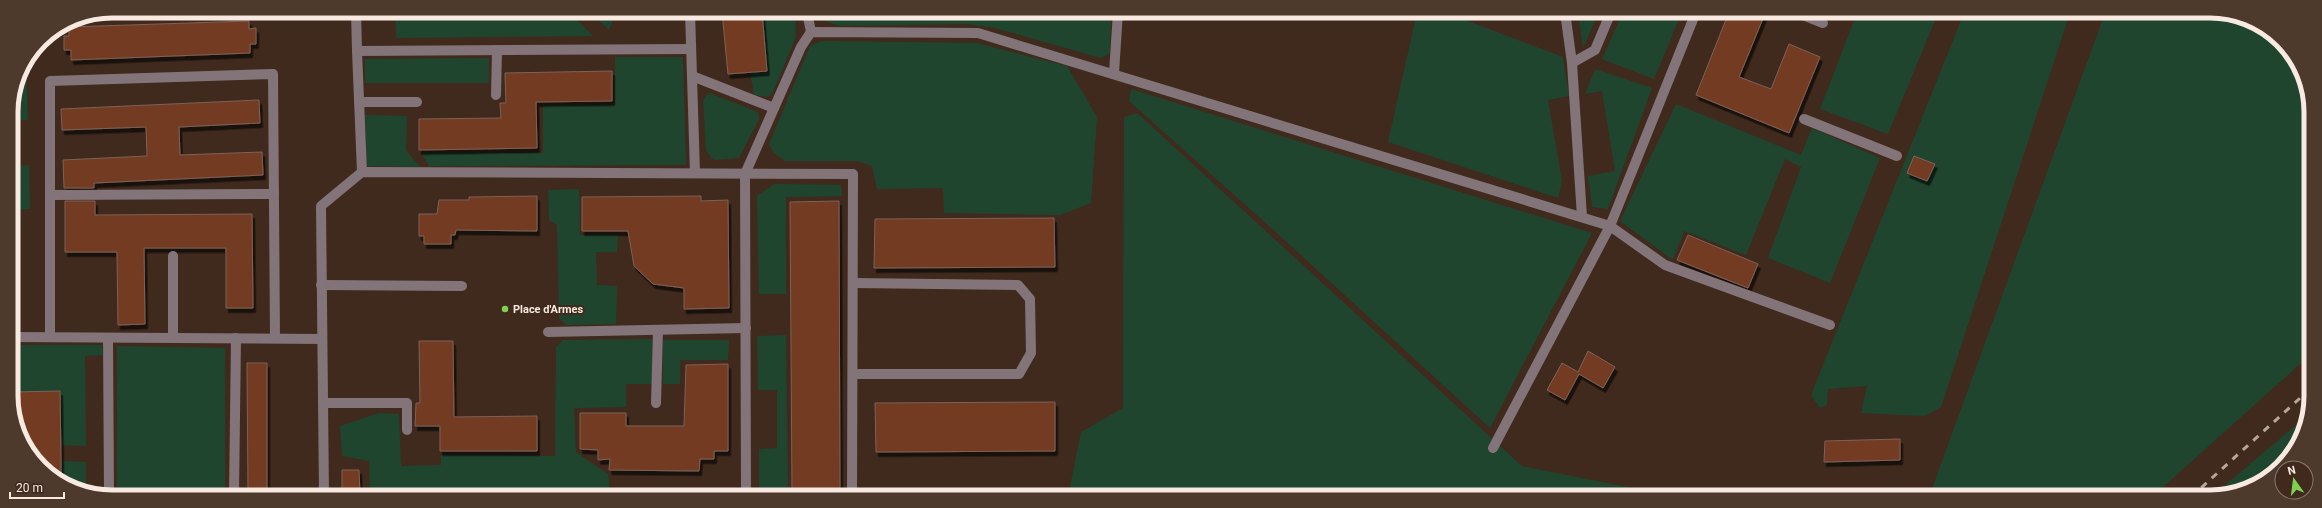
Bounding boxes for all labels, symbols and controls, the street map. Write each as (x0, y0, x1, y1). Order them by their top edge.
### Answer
place label: Place d'Armes (513, 303, 584, 316)
marker: Place d'Armes (500, 304, 510, 314)
north arrow (2274, 460, 2314, 500)
text: N (2286, 463, 2297, 478)
scale bar (10, 474, 64, 500)
text: 20 m (16, 481, 43, 495)

